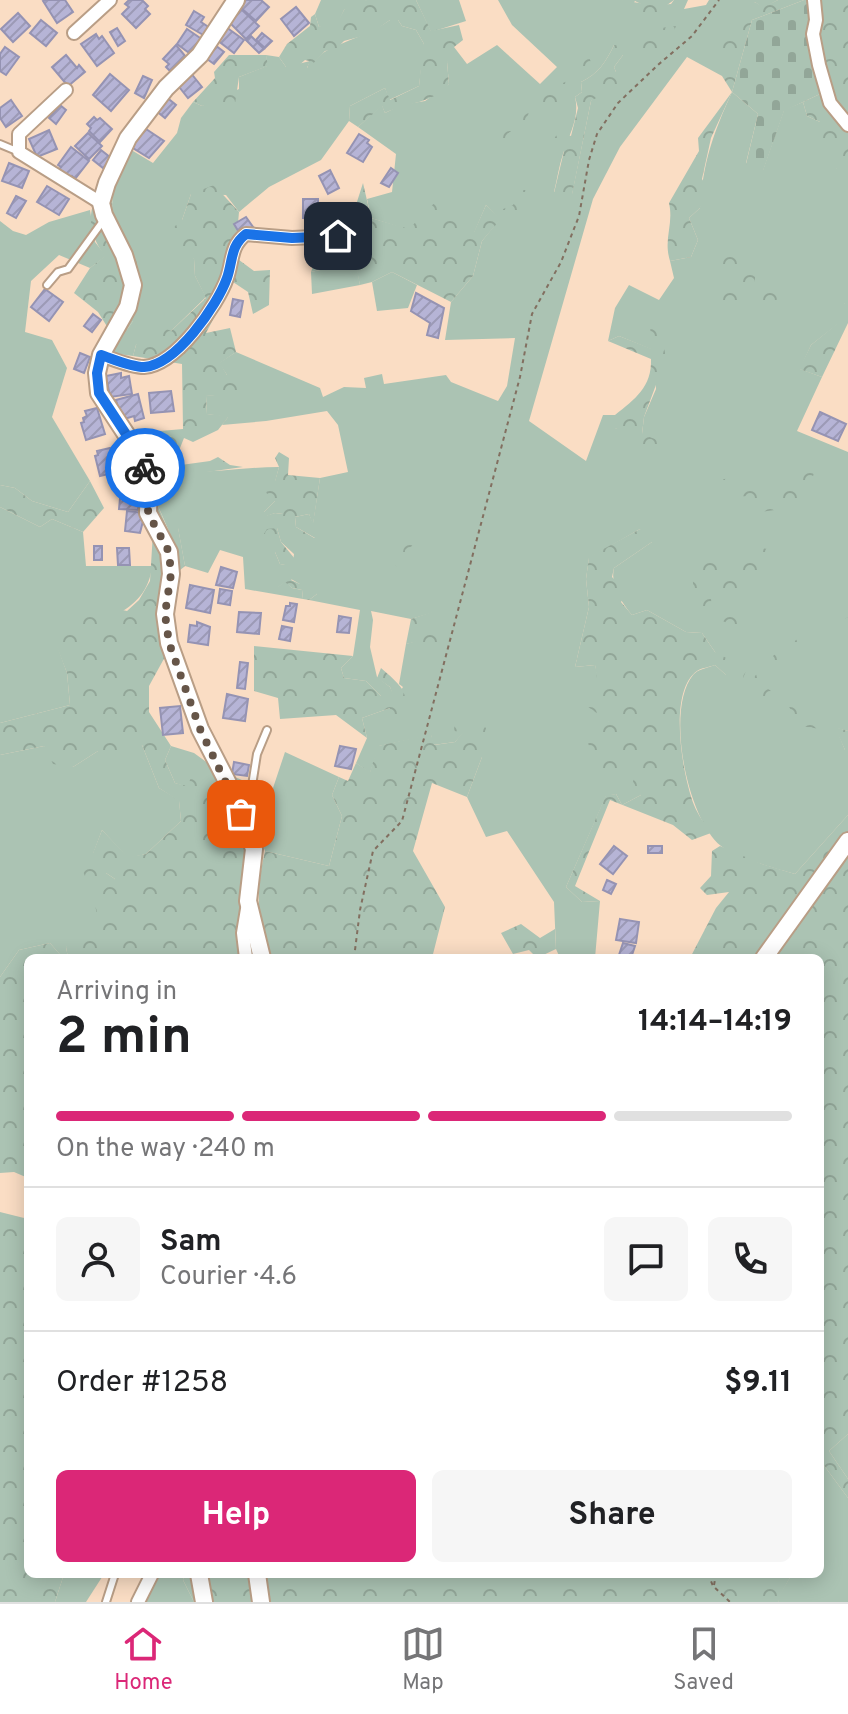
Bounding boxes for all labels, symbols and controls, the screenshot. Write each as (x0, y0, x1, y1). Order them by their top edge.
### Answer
pin (304, 202, 372, 270)
icon: home (316, 214, 360, 258)
courier (105, 428, 185, 508)
icon: bike (123, 446, 167, 490)
pin (207, 780, 275, 848)
icon: bag (219, 792, 263, 836)
text: Arriving in (56, 976, 177, 1009)
text: 14:14–14:19 (638, 1004, 792, 1041)
text: 2 min (56, 1006, 192, 1072)
text: On the way · 240 m (56, 1133, 275, 1166)
button: person (56, 1217, 140, 1301)
button: chat (604, 1217, 688, 1301)
button: phone (708, 1217, 792, 1301)
text: Sam (160, 1224, 222, 1261)
text: Courier · 4.6 (160, 1261, 297, 1294)
text: Order #1258 (56, 1365, 228, 1402)
text: $9.11 (724, 1365, 792, 1402)
button: Help (56, 1470, 416, 1562)
button: Share (432, 1470, 792, 1562)
tab: Home (114, 1622, 173, 1697)
tab: Map (401, 1622, 445, 1697)
tab: Saved (673, 1622, 734, 1697)

